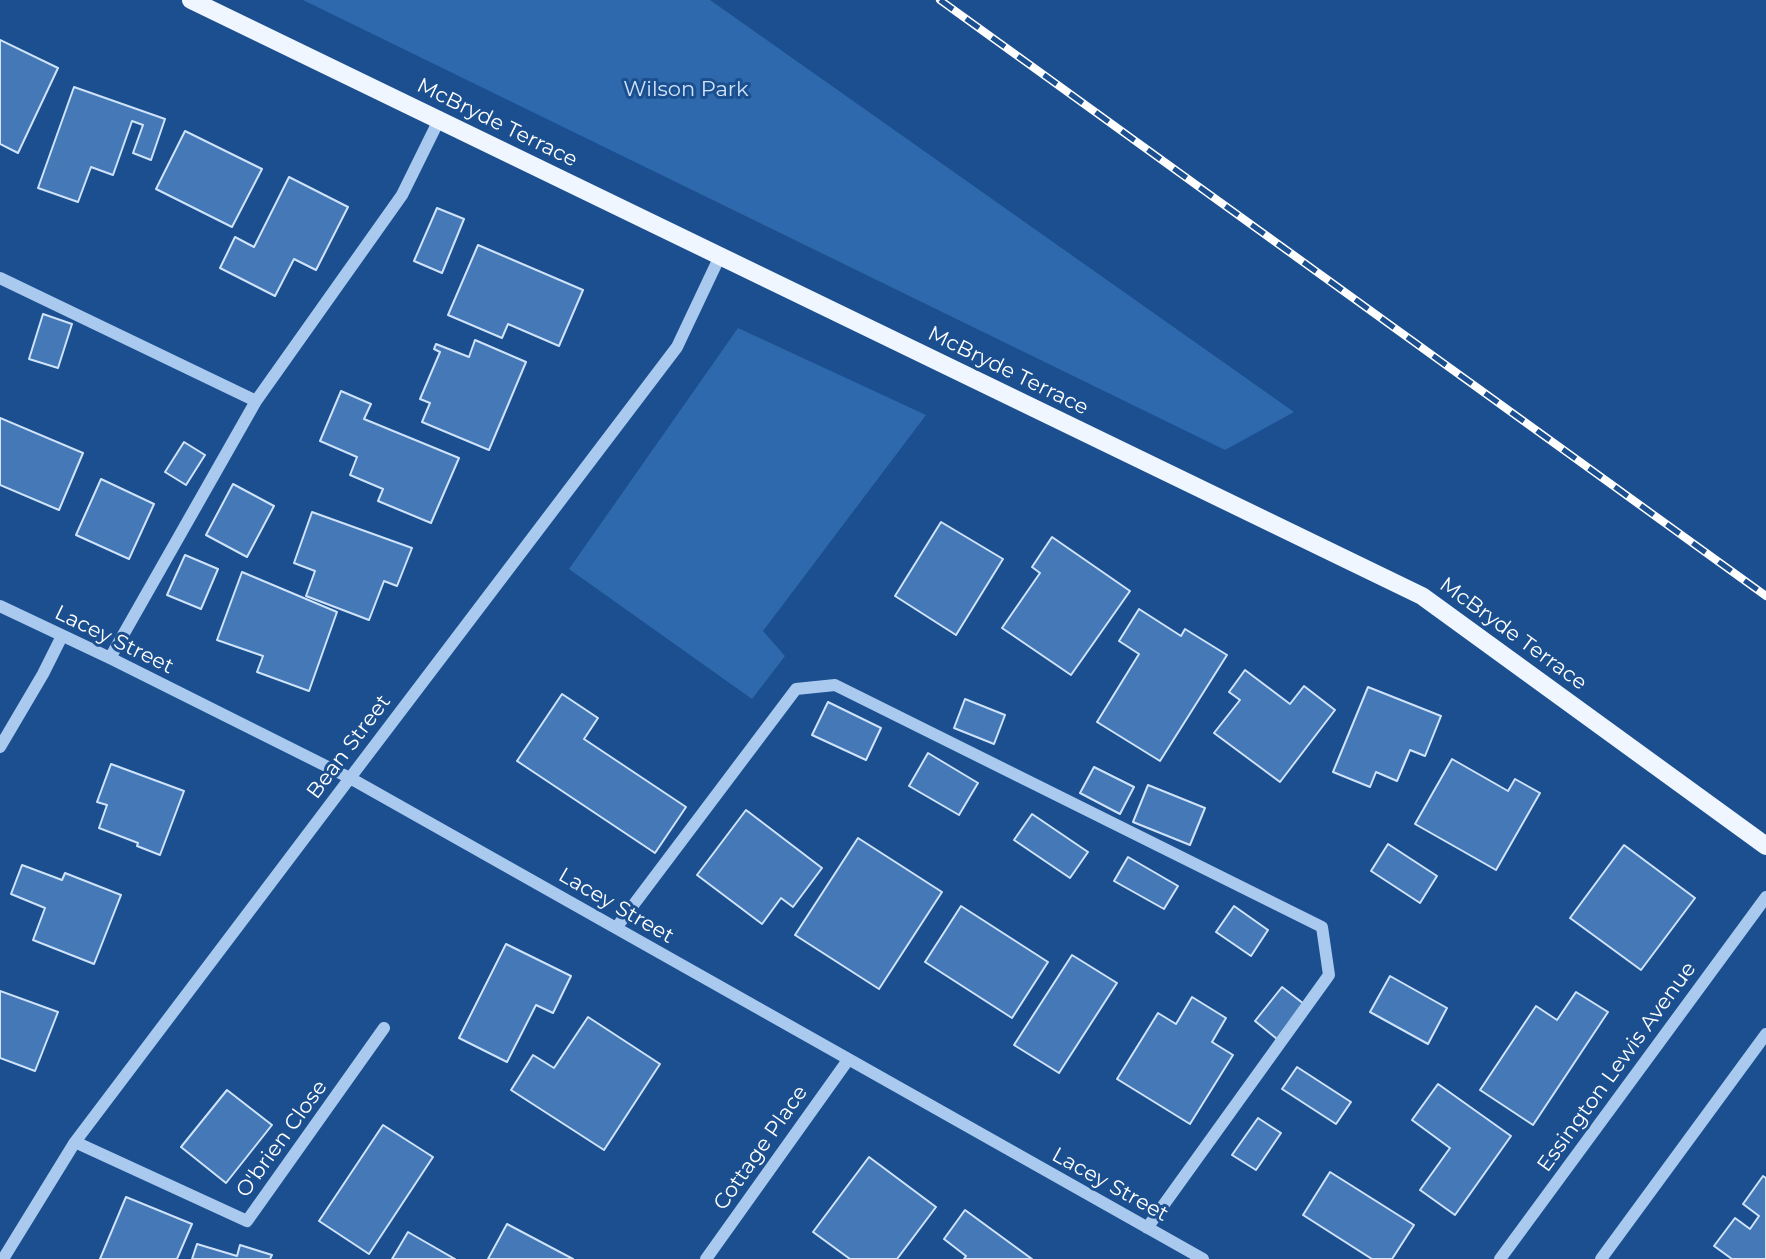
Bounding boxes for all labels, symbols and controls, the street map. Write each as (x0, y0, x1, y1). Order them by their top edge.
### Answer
street label: McBryde Terrace (413, 73, 581, 173)
park label: Wilson Park (623, 77, 749, 103)
street label: McBryde Terrace (924, 321, 1092, 421)
street label: McBryde Terrace (1435, 572, 1591, 696)
street label: Lacey Street (50, 600, 178, 680)
street label: Bean Street (302, 690, 396, 804)
street label: Lacey Street (554, 863, 678, 949)
street label: Essington Lewis Avenue (1532, 957, 1702, 1177)
street label: O'brien Close (231, 1076, 333, 1202)
street label: Cottage Place (709, 1081, 813, 1215)
street label: Lacey Street (1047, 1143, 1173, 1227)

